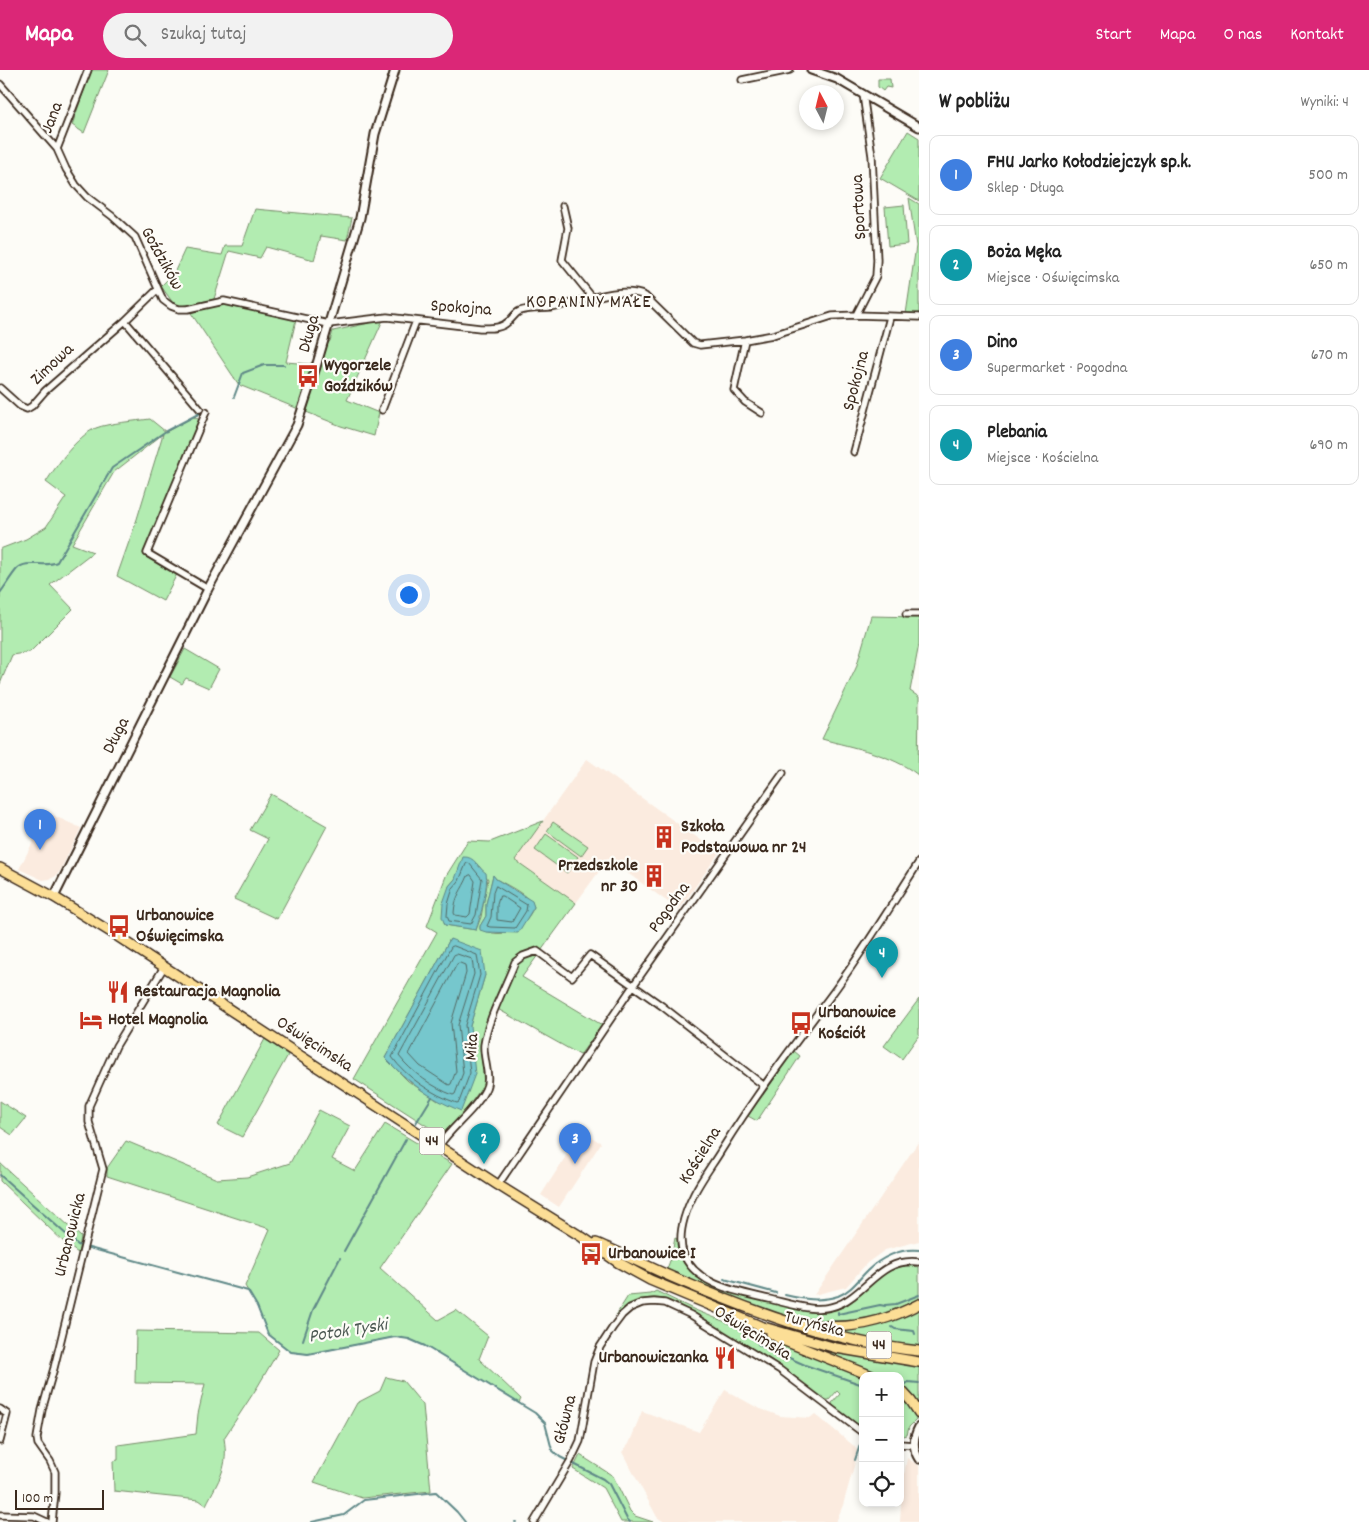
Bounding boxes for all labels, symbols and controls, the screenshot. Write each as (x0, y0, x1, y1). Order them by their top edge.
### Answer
search box (103, 13, 453, 58)
text: Mapa (25, 18, 73, 52)
icon: search (121, 21, 149, 49)
text: Szukaj tutaj (161, 22, 247, 49)
text: Start (1095, 23, 1132, 48)
text: Mapa (1160, 23, 1195, 48)
text: O nas (1223, 23, 1262, 48)
text: Kontakt (1290, 23, 1344, 48)
north arrow (799, 85, 844, 130)
text: W pobliżu (939, 88, 1010, 118)
text: Wyniki: 4 (1301, 91, 1349, 114)
street label: Jana (36, 98, 71, 137)
text: FHU Jarko Kołodziejczyk sp.k. (987, 150, 1191, 177)
text: 1 (954, 164, 958, 187)
text: 500 m (1308, 164, 1348, 187)
street label: Sportowa (846, 173, 874, 240)
text: Sklep · Długa (987, 177, 1064, 200)
street label: Goździków (133, 223, 189, 295)
text: Boża Męka (987, 240, 1061, 267)
text: 2 (953, 254, 960, 277)
text: 650 m (1309, 254, 1348, 277)
text: Miejsce · Oświęcimska (987, 267, 1119, 290)
district label: KOPANINY MAŁE (526, 290, 652, 317)
street label: Spokojna (430, 294, 493, 324)
street label: Długa (293, 312, 327, 356)
text: Dino (987, 330, 1018, 357)
street label: Zimowa (26, 338, 81, 392)
text: 3 (952, 344, 960, 367)
text: 670 m (1311, 344, 1348, 367)
street label: Spokojna (837, 348, 877, 414)
place label: Wygorzele Goździków (324, 354, 393, 400)
text: Supermarket · Pogodna (987, 357, 1127, 380)
bus stop icon: Wygorzele Goździków (295, 363, 321, 389)
text: Plebania (987, 420, 1047, 447)
text: 4 (953, 434, 959, 457)
text: 690 m (1309, 434, 1348, 457)
text: Miejsce · Kościelna (987, 447, 1098, 470)
your location (396, 582, 422, 608)
street label: Długa (97, 713, 137, 759)
pin: 1 (24, 809, 56, 850)
place label: Szkoła Podstawowa nr 24 (681, 815, 807, 861)
building icon: Szkoła Podstawowa nr 24 (651, 824, 677, 850)
place label: Przedszkole nr 30 (558, 854, 638, 900)
building icon: Przedszkole nr 30 (641, 863, 667, 889)
street label: Pogodna (643, 877, 697, 939)
place label: Urbanowice Oświęcimska (136, 904, 224, 950)
bus stop icon: Urbanowice Oświęcimska (106, 913, 132, 939)
pin: 4 (866, 937, 898, 978)
restaurant icon: Restauracja Magnolia (105, 979, 131, 1005)
place label: Restauracja Magnolia (134, 980, 281, 1005)
place label: Urbanowice Kościół (818, 1001, 896, 1047)
hotel icon: Hotel Magnolia (78, 1007, 104, 1033)
place label: Hotel Magnolia (108, 1008, 208, 1033)
bus stop icon: Urbanowice Kościół (788, 1010, 814, 1036)
street label: Oświęcimska (271, 1011, 358, 1080)
street label: Miła (460, 1032, 486, 1061)
street label: Kościelna (674, 1122, 729, 1190)
pin: 2 (468, 1123, 500, 1164)
pin: 3 (559, 1123, 591, 1164)
road number: 44 (420, 1128, 444, 1154)
street label: Urbanowicka (48, 1190, 94, 1280)
bus stop icon: Urbanowice I (578, 1241, 604, 1267)
place label: Urbanowice I (608, 1242, 696, 1267)
street label: Oświęcimska (708, 1300, 796, 1368)
street label: Turyńska (781, 1305, 847, 1345)
water label: Potok Tyski (307, 1312, 393, 1352)
road number: 44 (866, 1332, 892, 1358)
restaurant icon: Urbanowiczanka (712, 1345, 738, 1371)
place label: Urbanowiczanka (599, 1346, 709, 1371)
map controls (859, 1372, 904, 1507)
button: + (859, 1372, 904, 1417)
street label: Główna (548, 1392, 584, 1447)
button: − (859, 1417, 904, 1462)
button: locate (859, 1462, 904, 1507)
scale bar (15, 1487, 104, 1510)
text: 100 m (22, 1489, 53, 1509)

